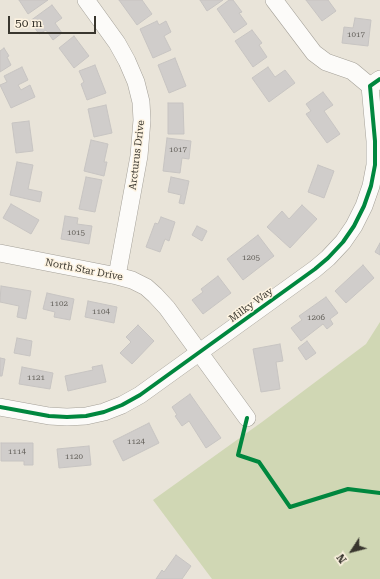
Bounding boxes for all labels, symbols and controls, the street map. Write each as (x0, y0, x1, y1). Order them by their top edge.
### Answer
scale bar (10, 8, 98, 34)
text: 50 m (15, 16, 42, 30)
house number: 1017 (347, 30, 365, 40)
street label: Arcturus Drive (127, 119, 147, 191)
house number: 1017 (169, 145, 187, 155)
house number: 1015 (67, 228, 85, 238)
house number: 1205 (242, 253, 260, 263)
street label: North Star Drive (44, 257, 124, 283)
street label: Milky Way (227, 285, 275, 325)
house number: 1102 (50, 299, 68, 309)
house number: 1104 (92, 307, 110, 317)
house number: 1206 (307, 313, 325, 323)
house number: 1121 (27, 373, 45, 383)
house number: 1124 (127, 437, 145, 447)
house number: 1114 (8, 447, 26, 457)
house number: 1120 (65, 452, 83, 462)
north arrow (332, 531, 372, 571)
text: N (334, 551, 350, 566)

